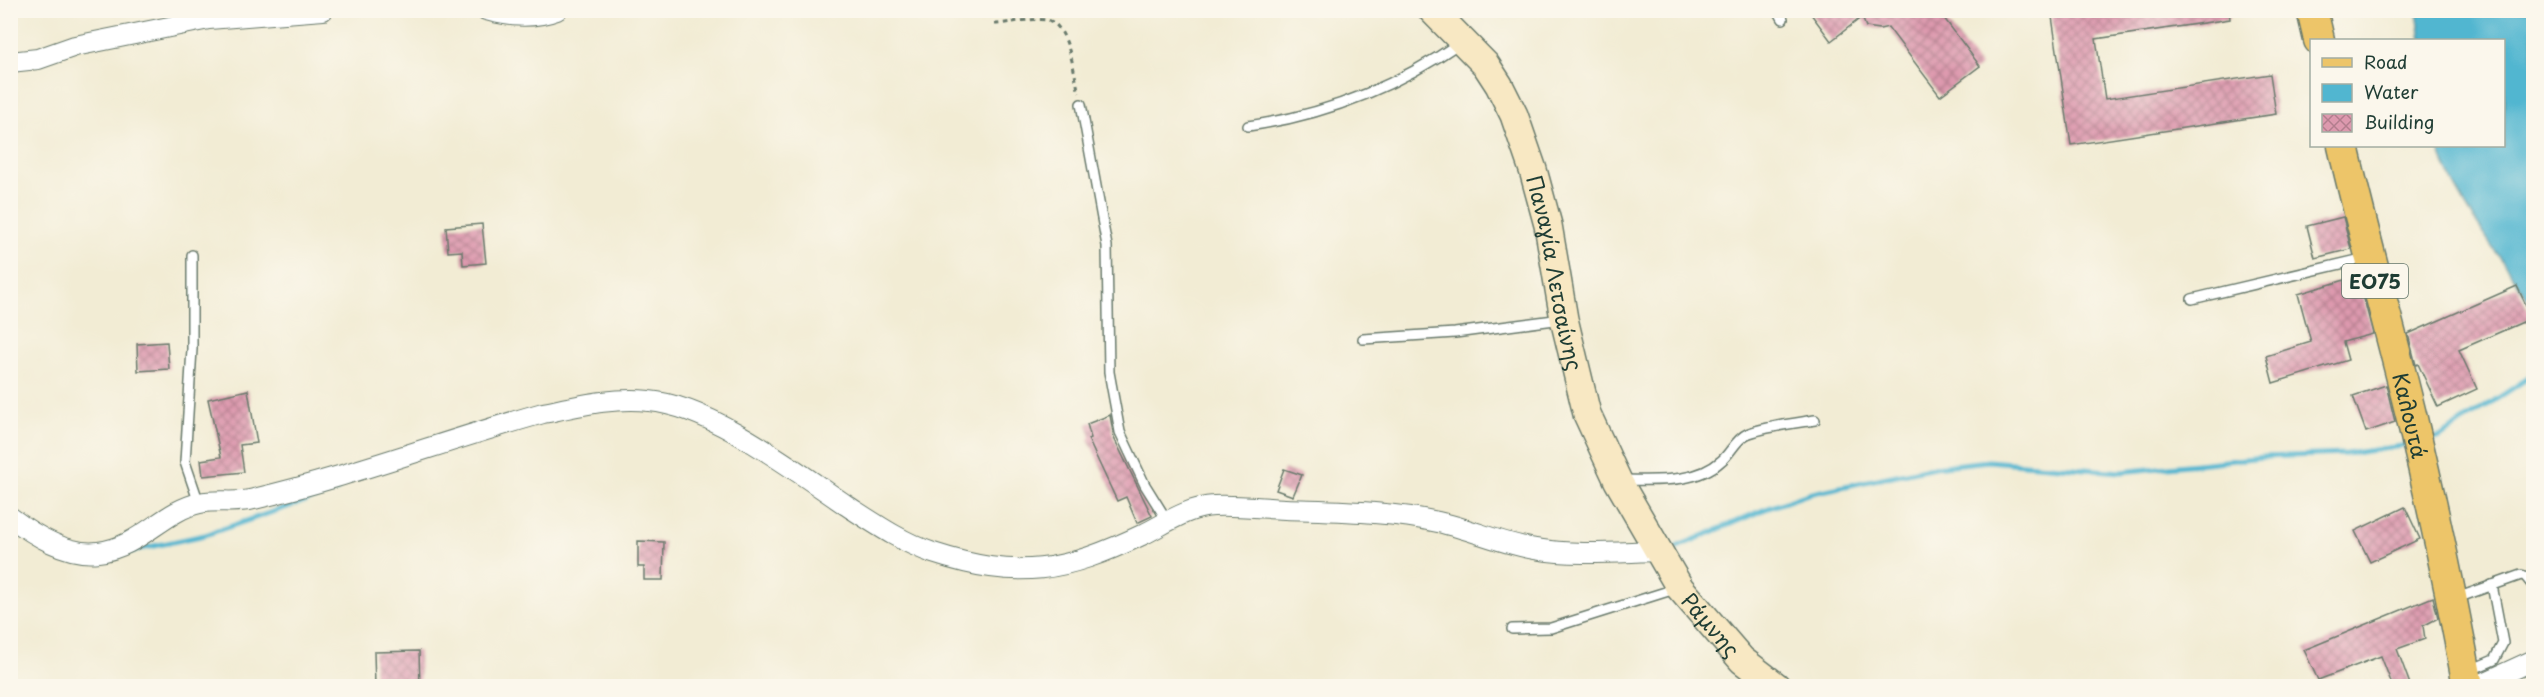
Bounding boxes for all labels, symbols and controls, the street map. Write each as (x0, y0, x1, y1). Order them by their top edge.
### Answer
legend (2310, 39, 2505, 147)
text: Road (2364, 48, 2408, 75)
text: Water (2364, 78, 2419, 105)
text: Building (2364, 108, 2434, 135)
street label: Παναγία Λετσαίνης (1519, 171, 1592, 374)
road number: ΕΟ75 (2342, 264, 2408, 298)
street label: Καλουτά (2385, 369, 2437, 462)
street label: Ράμνης (1674, 585, 1748, 664)

